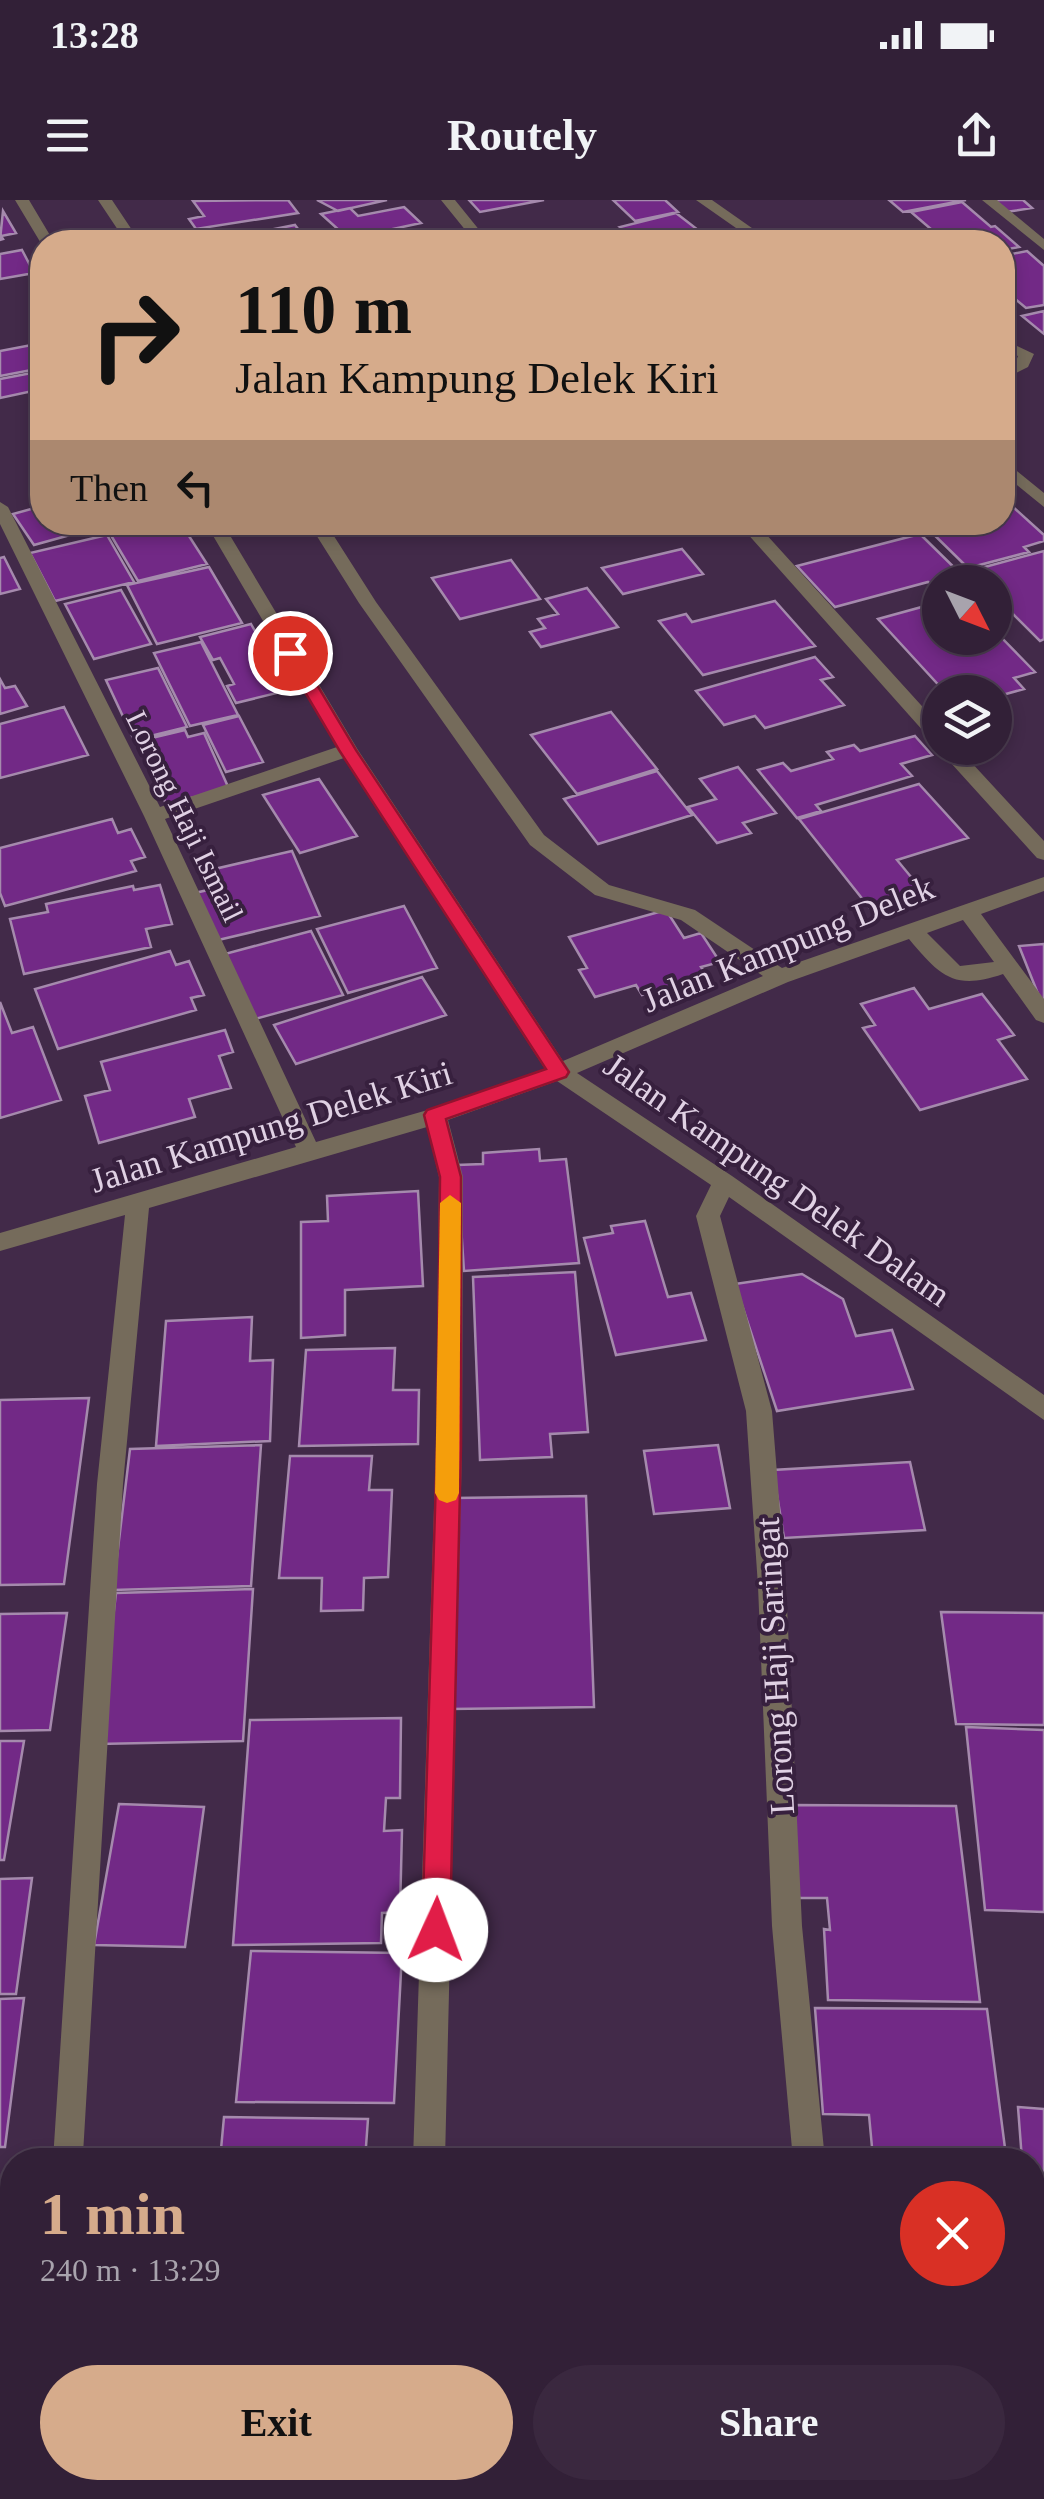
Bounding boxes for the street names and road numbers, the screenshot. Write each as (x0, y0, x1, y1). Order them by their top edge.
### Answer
street label: Lorong Haji Ismail (120, 705, 250, 927)
street label: Jalan Kampung Delek (637, 867, 940, 1020)
street label: Jalan Kampung Delek Dalam (597, 1046, 957, 1314)
street label: Jalan Kampung Delek Kiri (85, 1053, 457, 1201)
street label: Lorong Haji Saringat (748, 1516, 802, 1816)

